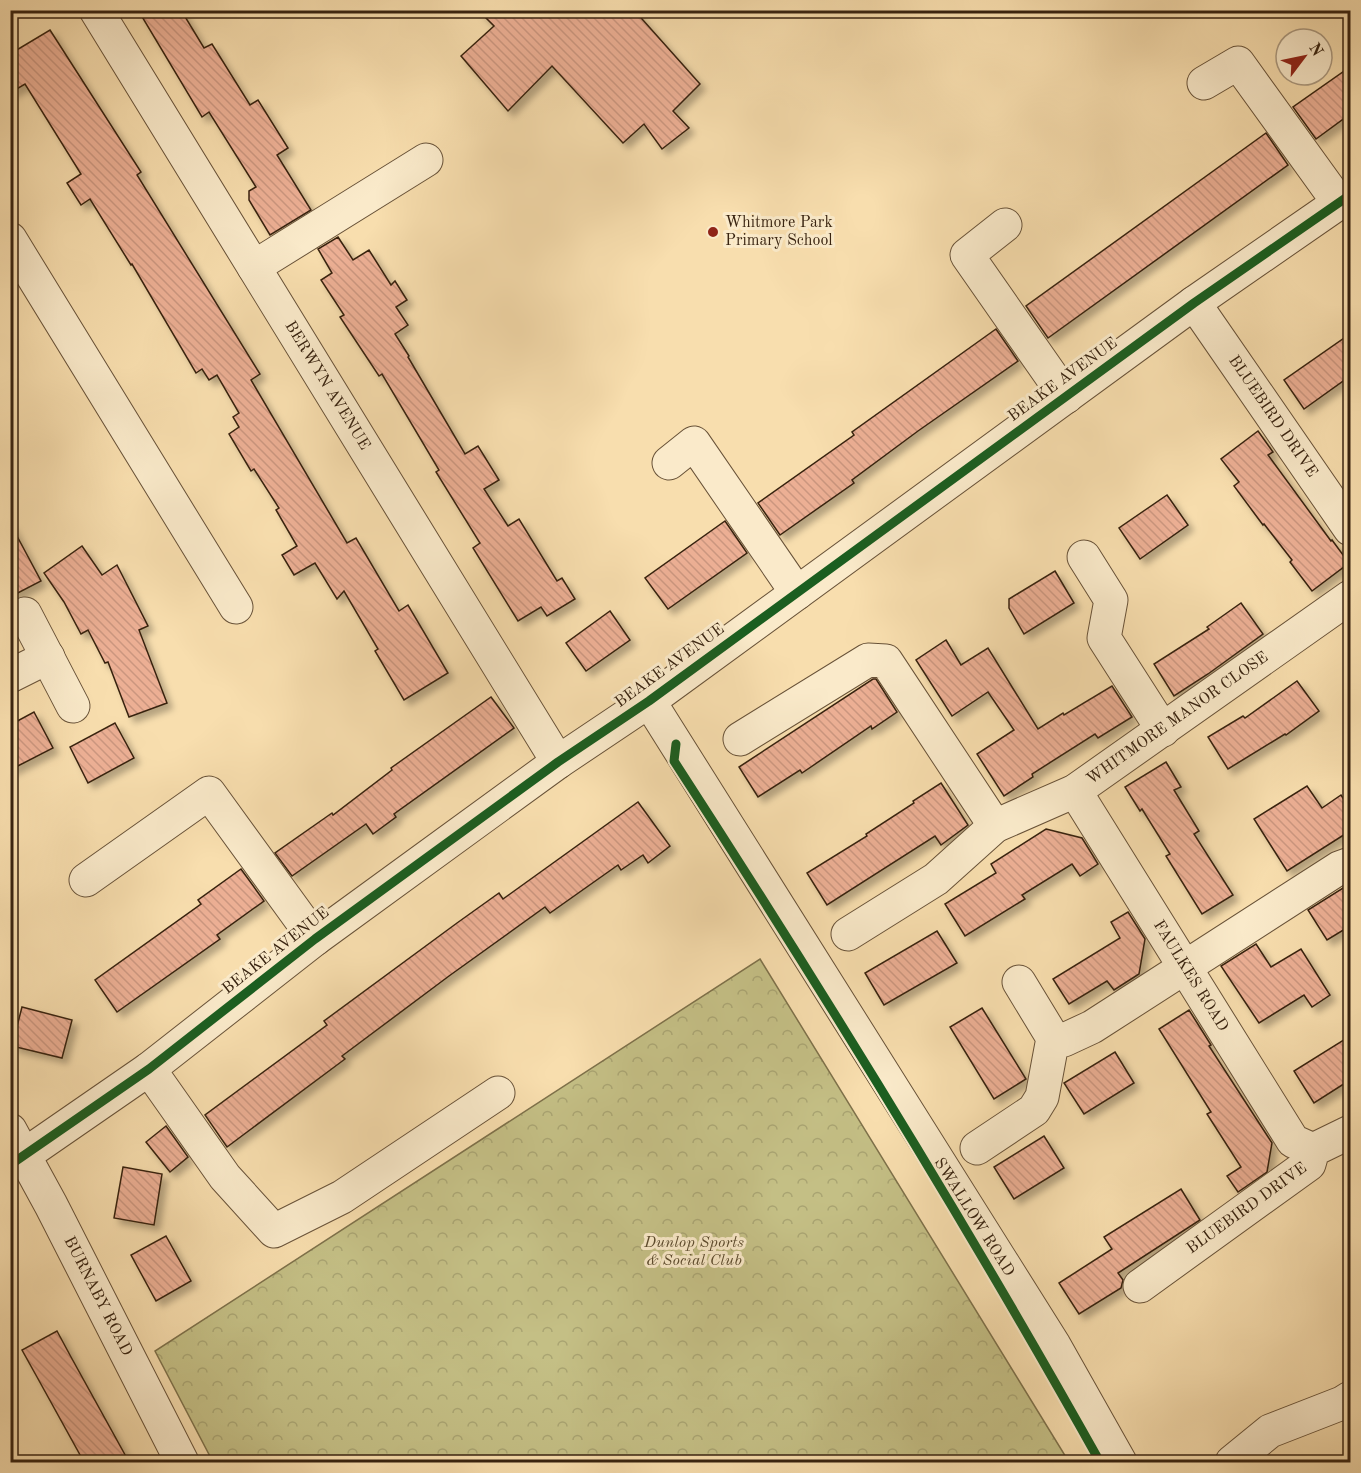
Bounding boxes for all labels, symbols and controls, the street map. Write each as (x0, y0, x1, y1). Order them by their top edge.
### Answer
north arrow (1274, 27, 1334, 87)
text: N (1305, 41, 1325, 60)
place label: Whitmore Park Primary School (725, 215, 833, 249)
marker: Whitmore Park Primary School (706, 225, 720, 239)
street label: BERWYN AVENUE (281, 319, 372, 453)
street label: BEAKE AVENUE (1005, 335, 1121, 425)
street label: BLUEBIRD DRIVE (1225, 353, 1320, 480)
street label: BEAKE AVENUE (612, 621, 728, 711)
street label: WHITMORE MANOR CLOSE (1084, 649, 1271, 788)
street label: BEAKE AVENUE (220, 904, 332, 998)
street label: FAULKES ROAD (1150, 918, 1231, 1034)
street label: SWALLOW ROAD (931, 1155, 1017, 1279)
street label: BLUEBIRD DRIVE (1184, 1160, 1310, 1257)
street label: BURNABY ROAD (61, 1234, 135, 1359)
park label: Dunlop Sports & Social Club (643, 1235, 744, 1269)

